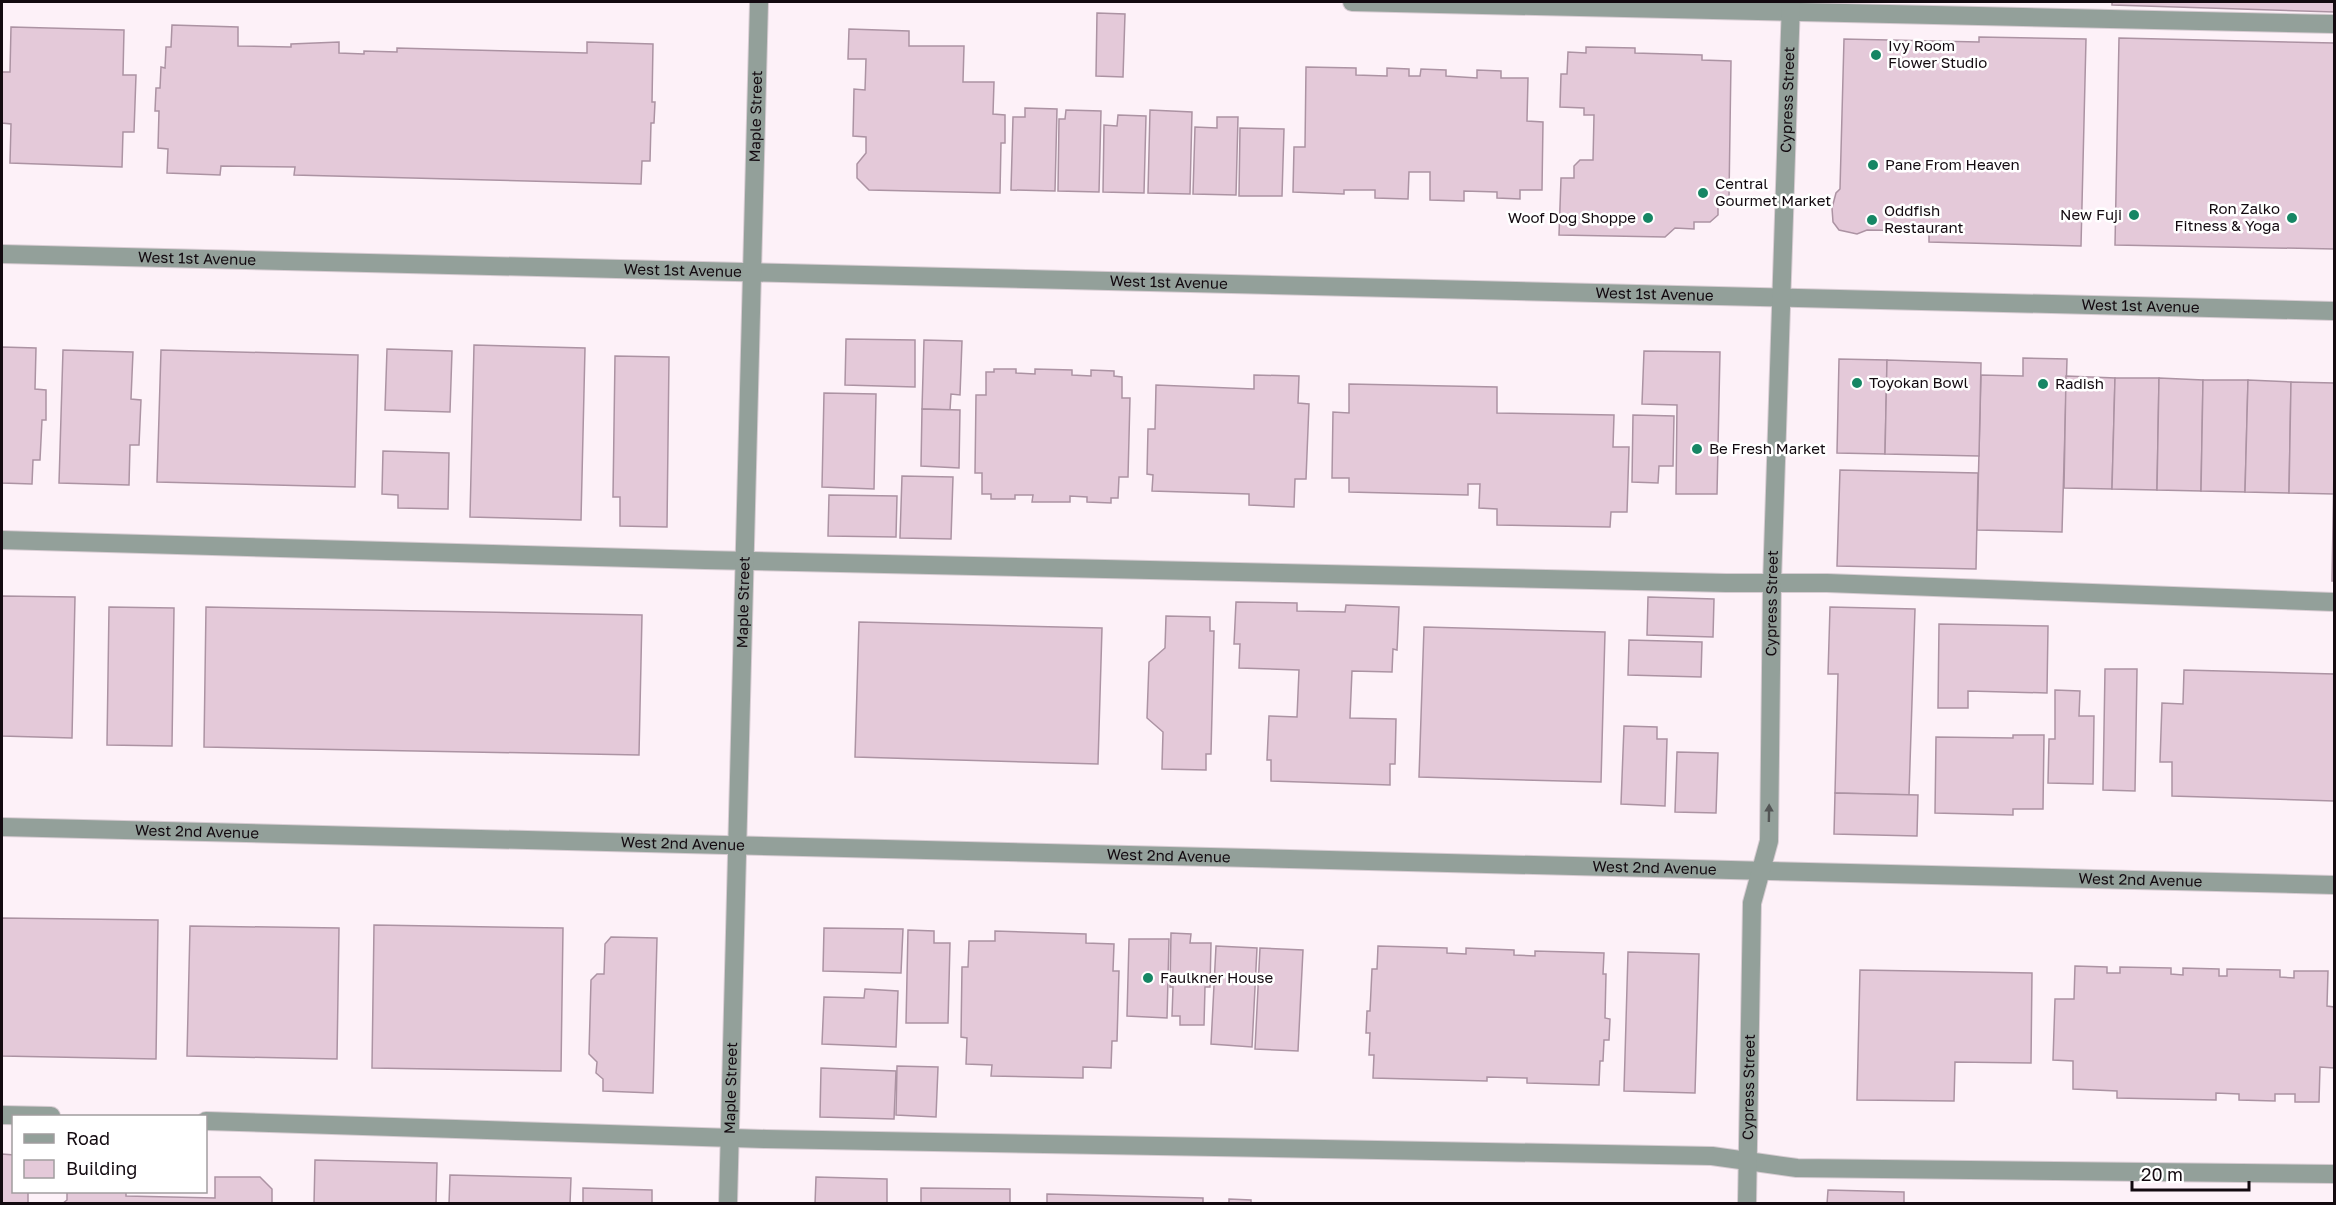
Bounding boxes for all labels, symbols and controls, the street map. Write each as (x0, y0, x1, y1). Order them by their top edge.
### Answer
place label: Ivy Room Flower Studio (1888, 36, 1987, 71)
street label: Cypress Street (1776, 46, 1798, 153)
marker: Ivy Room Flower Studio (1869, 48, 1883, 62)
street label: Maple Street (745, 70, 765, 163)
place label: Pane From Heaven (1885, 155, 2020, 173)
marker: Pane From Heaven (1866, 158, 1880, 172)
place label: Central Gourmet Market (1715, 174, 1831, 209)
marker: Central Gourmet Market (1696, 186, 1710, 200)
place label: Ron Zalko Fitness & Yoga (2175, 199, 2280, 234)
place label: Oddfish Restaurant (1884, 201, 1964, 236)
place label: New Fuji (2060, 205, 2122, 223)
place label: Woof Dog Shoppe (1508, 208, 1636, 226)
marker: New Fuji (2127, 208, 2141, 222)
marker: Woof Dog Shoppe (1641, 211, 1655, 225)
marker: Ron Zalko Fitness & Yoga (2285, 211, 2299, 225)
marker: Oddfish Restaurant (1865, 213, 1879, 227)
street label: West 1st Avenue (138, 247, 257, 268)
street label: West 1st Avenue (623, 259, 742, 280)
street label: West 1st Avenue (1109, 271, 1228, 292)
street label: West 1st Avenue (1595, 283, 1714, 304)
street label: West 1st Avenue (2081, 295, 2200, 316)
place label: Toyokan Bowl (1869, 373, 1969, 391)
place label: Radish (2055, 374, 2104, 392)
marker: Toyokan Bowl (1850, 376, 1864, 390)
marker: Radish (2036, 377, 2050, 391)
place label: Be Fresh Market (1709, 439, 1826, 457)
marker: Be Fresh Market (1690, 442, 1704, 456)
street label: Cypress Street (1761, 550, 1781, 657)
street label: Maple Street (732, 556, 753, 648)
one-way arrow (1765, 804, 1774, 823)
street label: West 2nd Avenue (135, 820, 260, 841)
street label: West 2nd Avenue (621, 832, 745, 853)
street label: West 2nd Avenue (1106, 844, 1231, 866)
street label: West 2nd Avenue (1592, 857, 1717, 878)
street label: West 2nd Avenue (2078, 869, 2203, 890)
place label: Faulkner House (1160, 968, 1273, 986)
marker: Faulkner House (1141, 971, 1155, 985)
street label: Cypress Street (1738, 1034, 1758, 1140)
street label: Maple Street (720, 1042, 740, 1134)
legend (12, 1115, 207, 1193)
text: Road (66, 1127, 110, 1149)
scale bar (2132, 1154, 2249, 1192)
text: Building (66, 1157, 137, 1179)
text: 20 m (2141, 1163, 2183, 1185)

